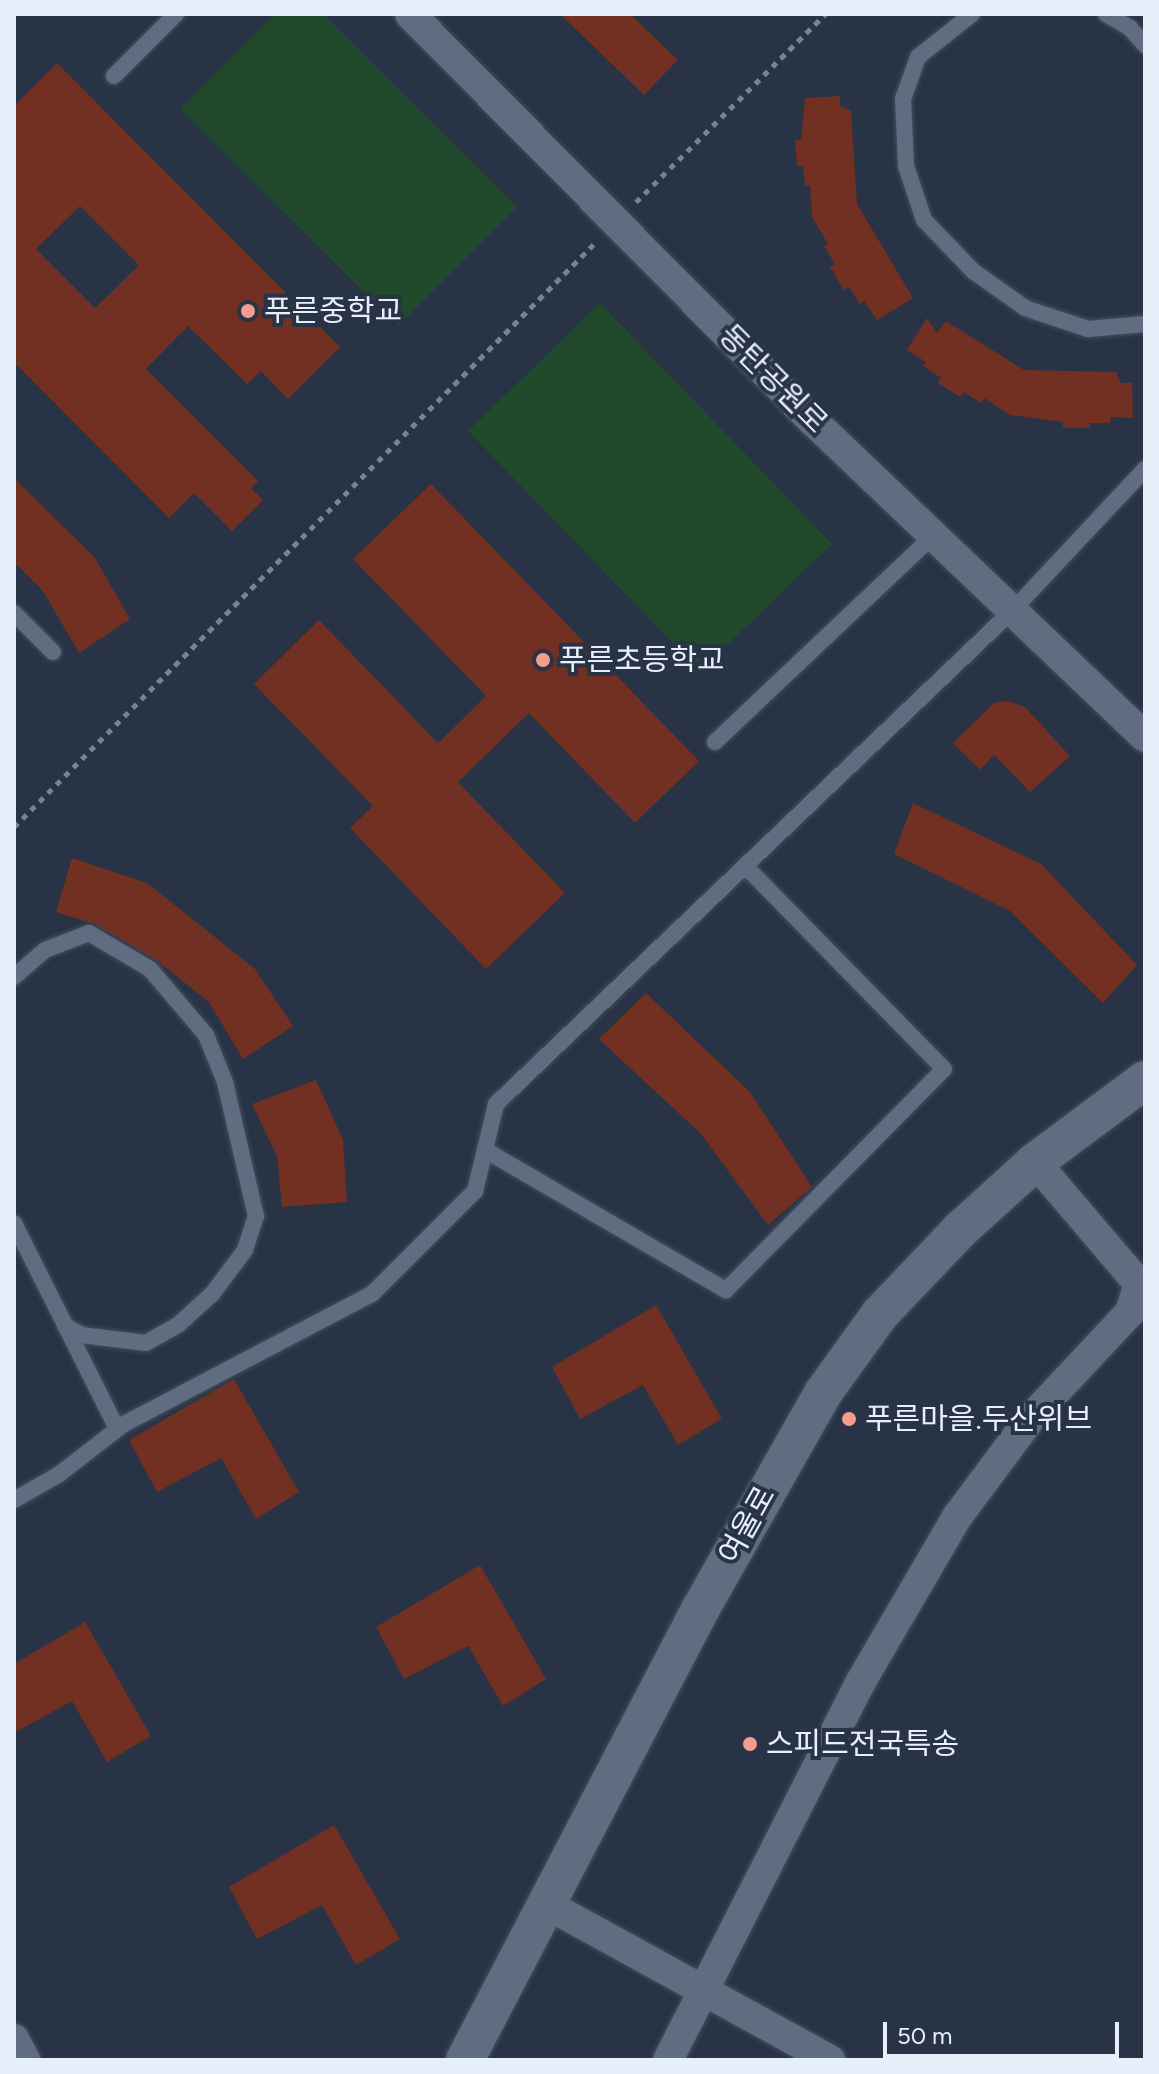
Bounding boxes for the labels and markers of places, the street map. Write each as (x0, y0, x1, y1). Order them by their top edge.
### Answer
place label: 푸른중학교 (264, 293, 402, 329)
marker: 푸른중학교 (239, 302, 257, 320)
place label: 푸른초등학교 (559, 642, 725, 678)
marker: 푸른초등학교 (534, 651, 552, 669)
place label: 푸른마을.두산위브 (865, 1401, 1092, 1437)
marker: 푸른마을.두산위브 (840, 1410, 858, 1428)
place label: 스피드전국특송 (766, 1726, 959, 1762)
marker: 스피드전국특송 (741, 1735, 759, 1753)

